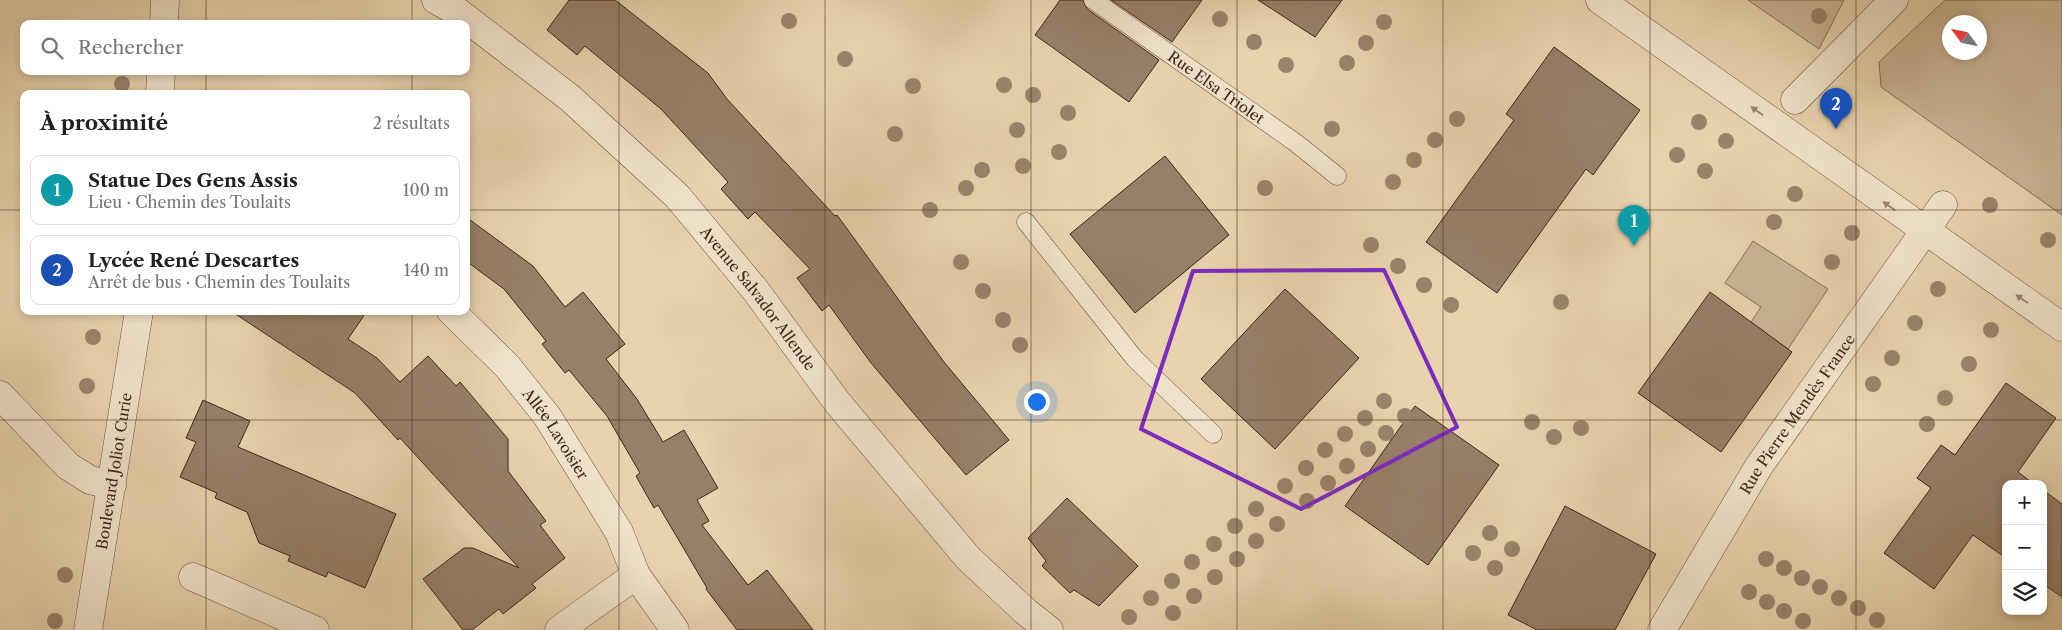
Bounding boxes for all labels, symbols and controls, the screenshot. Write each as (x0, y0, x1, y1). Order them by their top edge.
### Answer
north arrow (1942, 15, 1987, 60)
search box (20, 20, 470, 75)
icon: search (38, 34, 66, 62)
text: Rechercher (78, 36, 183, 59)
street label: Rue Elsa Triolet (1164, 46, 1269, 128)
pin: 2 (1820, 88, 1852, 129)
one-way arrow (1750, 106, 1764, 116)
text: À proximité (40, 110, 168, 135)
text: 2 résultats (373, 113, 450, 133)
text: Statue Des Gens Assis (88, 169, 298, 192)
text: 1 (53, 180, 61, 200)
text: 100 m (403, 180, 449, 200)
text: Lieu · Chemin des Toulaits (88, 192, 291, 212)
one-way arrow (1883, 201, 1896, 211)
pin: 1 (1618, 205, 1650, 246)
street label: Avenue Salvador Allende (696, 221, 820, 374)
text: Lycée René Descartes (88, 249, 299, 272)
text: 2 (52, 260, 62, 280)
text: 140 m (404, 260, 449, 280)
text: Arrêt de bus · Chemin des Toulaits (88, 272, 350, 292)
one-way arrow (2015, 294, 2029, 304)
street label: Rue Pierre Mendès France (1735, 330, 1859, 497)
street label: Allée Lavoisier (518, 383, 594, 483)
your location (1024, 389, 1050, 415)
street label: Boulevard Joliot Curie (92, 391, 135, 551)
map controls (2002, 480, 2047, 615)
button: + (2002, 480, 2047, 525)
button: − (2002, 525, 2047, 570)
button: layers (2002, 570, 2047, 615)

